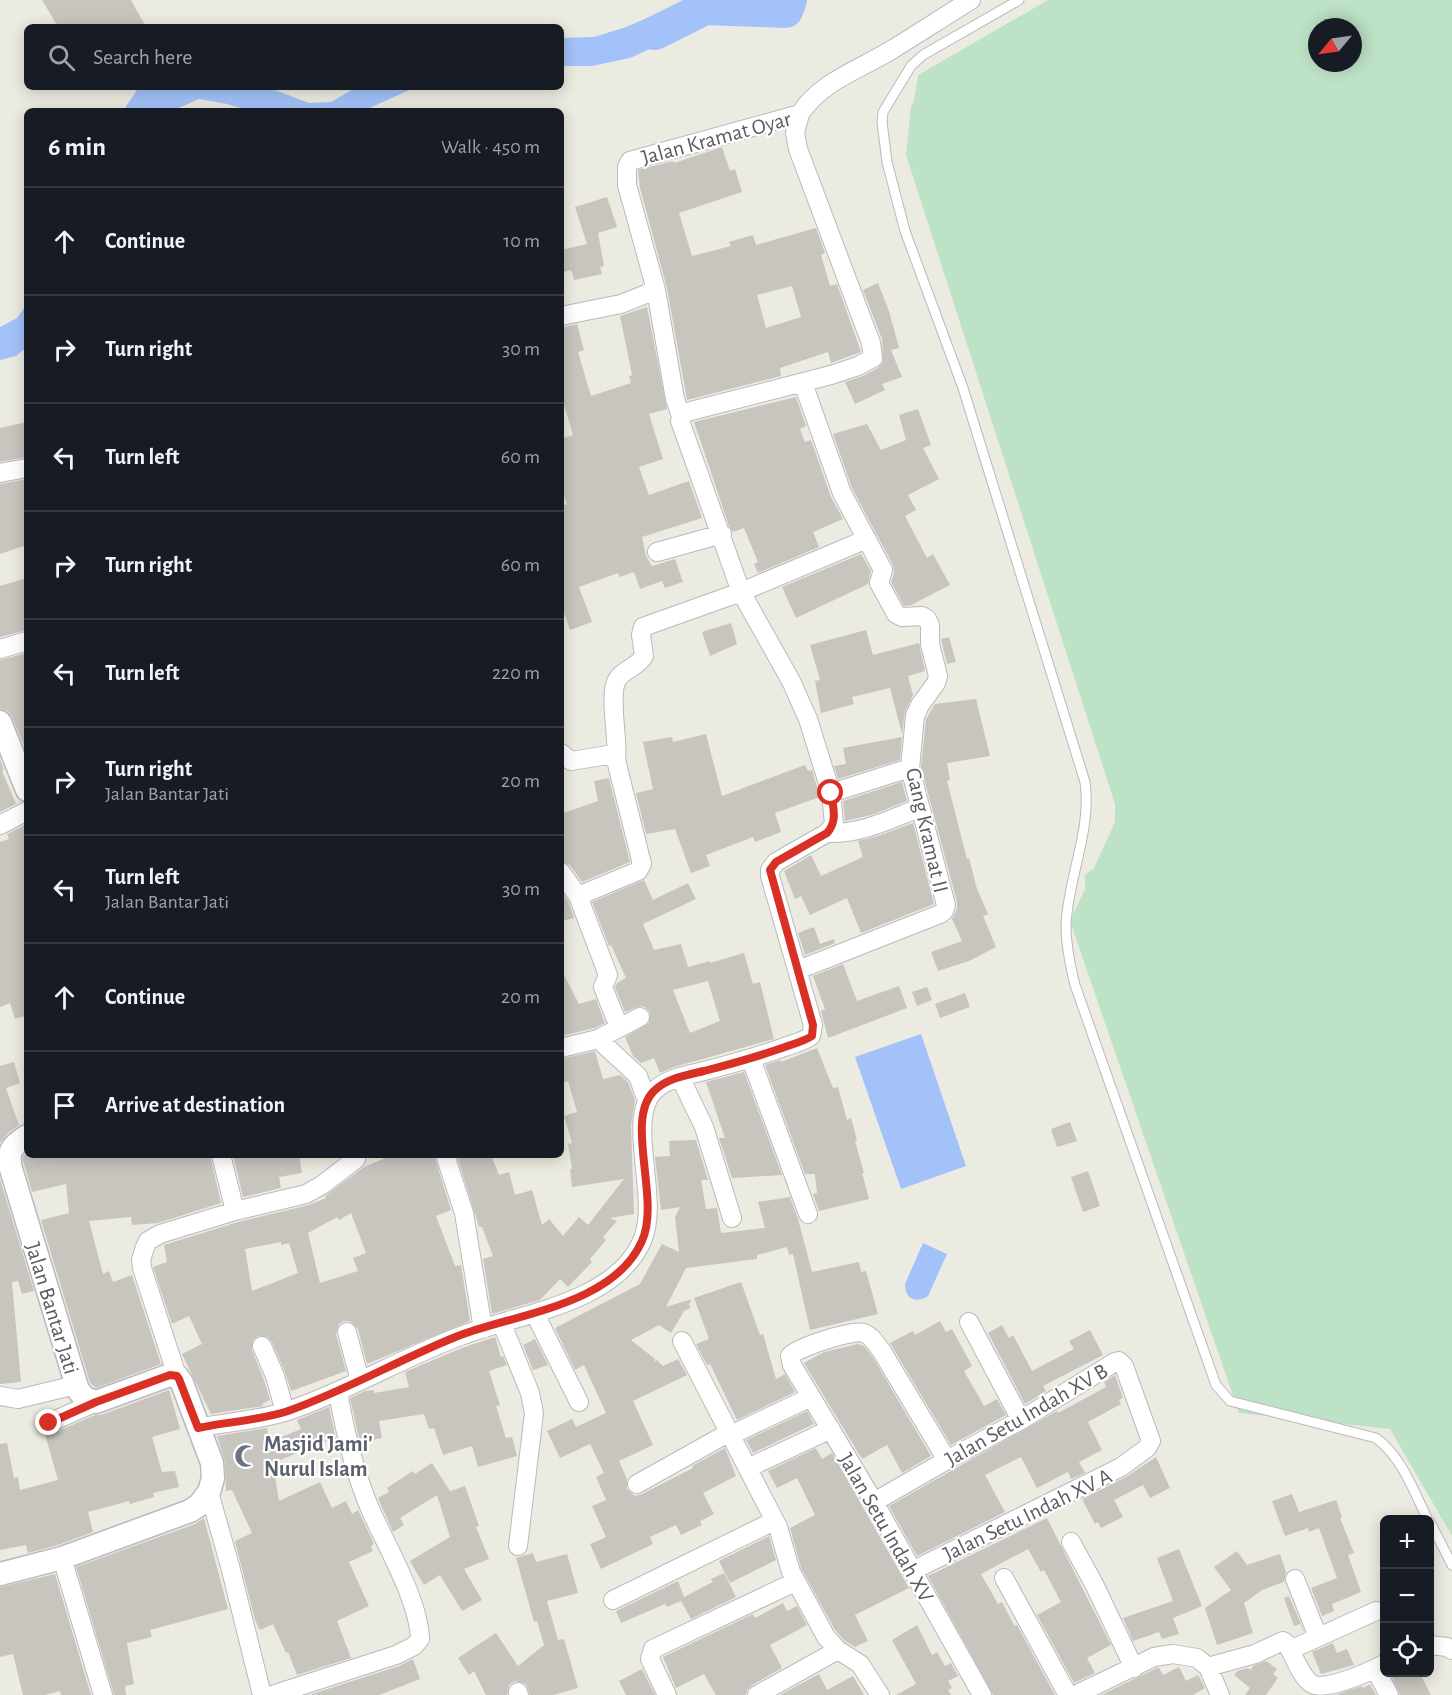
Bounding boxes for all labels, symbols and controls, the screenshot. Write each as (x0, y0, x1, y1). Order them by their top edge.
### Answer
north arrow (1308, 18, 1362, 72)
search box (24, 24, 564, 90)
icon: search (45, 41, 78, 74)
text: Search here (93, 46, 192, 68)
street label: Jalan Kramat Oyar (639, 107, 793, 169)
text: 6 min (48, 134, 106, 160)
text: Walk · 450 m (441, 137, 540, 157)
icon: ahead (48, 225, 81, 258)
text: Continue (105, 230, 185, 252)
text: 10 m (503, 231, 540, 251)
icon: right (48, 333, 81, 366)
text: Turn right (105, 338, 192, 360)
text: 30 m (502, 339, 540, 359)
icon: left (48, 441, 81, 474)
text: Turn left (105, 446, 179, 468)
text: 60 m (501, 447, 540, 467)
icon: right (48, 549, 81, 582)
text: Turn right (105, 554, 192, 576)
text: 60 m (501, 555, 540, 575)
icon: left (48, 657, 81, 690)
text: Turn left (105, 662, 179, 684)
text: 220 m (492, 663, 540, 683)
text: Turn right (105, 758, 192, 780)
icon: right (48, 765, 81, 798)
street label: Gang Kramat II (902, 766, 952, 895)
text: 20 m (501, 771, 540, 791)
route start (817, 779, 843, 805)
text: Jalan Bantar Jati (105, 784, 229, 804)
text: Turn left (105, 866, 179, 888)
icon: left (48, 873, 81, 906)
text: 30 m (502, 879, 540, 899)
text: Jalan Bantar Jati (105, 892, 229, 912)
icon: ahead (48, 981, 81, 1014)
text: Continue (105, 986, 185, 1008)
text: 20 m (501, 987, 540, 1007)
icon: arrive (48, 1089, 81, 1122)
text: Arrive at destination (105, 1094, 285, 1116)
street label: Jalan Bantar Jati (22, 1240, 83, 1377)
street label: Jalan Setu Indah XV B (942, 1359, 1111, 1470)
route end (35, 1409, 61, 1435)
place label: Masjid Jami' Nurul Islam (264, 1433, 373, 1480)
mosque icon: Masjid Jami' Nurul Islam (233, 1443, 259, 1469)
street label: Jalan Setu Indah XV (835, 1449, 938, 1606)
street label: Jalan Setu Indah XV A (940, 1464, 1115, 1565)
map controls (1380, 1515, 1434, 1677)
button: + (1380, 1515, 1434, 1569)
button: − (1380, 1569, 1434, 1623)
button: locate (1380, 1623, 1434, 1677)

